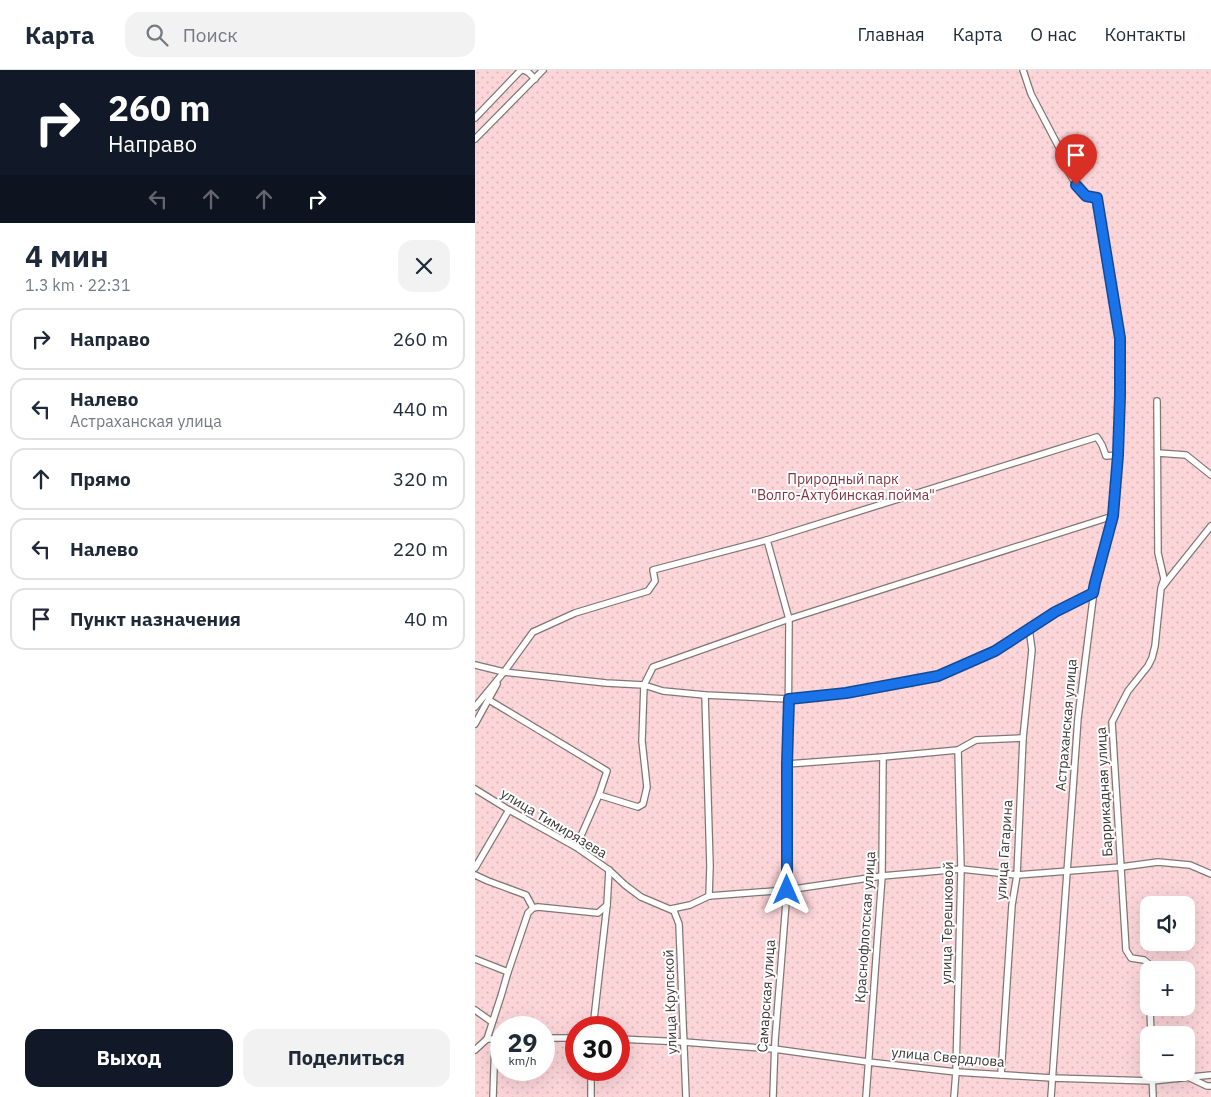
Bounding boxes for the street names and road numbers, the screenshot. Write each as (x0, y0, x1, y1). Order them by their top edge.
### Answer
street label: Астраханская улица (1051, 658, 1081, 792)
street label: Баррикадная улица (1092, 726, 1116, 857)
street label: улица Тимирязева (497, 784, 611, 862)
street label: улица Гагарина (992, 799, 1017, 901)
street label: Краснофлотская улица (851, 850, 879, 1004)
street label: улица Терешковой (937, 861, 957, 985)
street label: Самарская улица (753, 938, 779, 1053)
street label: улица Крупской (659, 949, 681, 1055)
street label: улица Свердлова (891, 1043, 1006, 1071)

